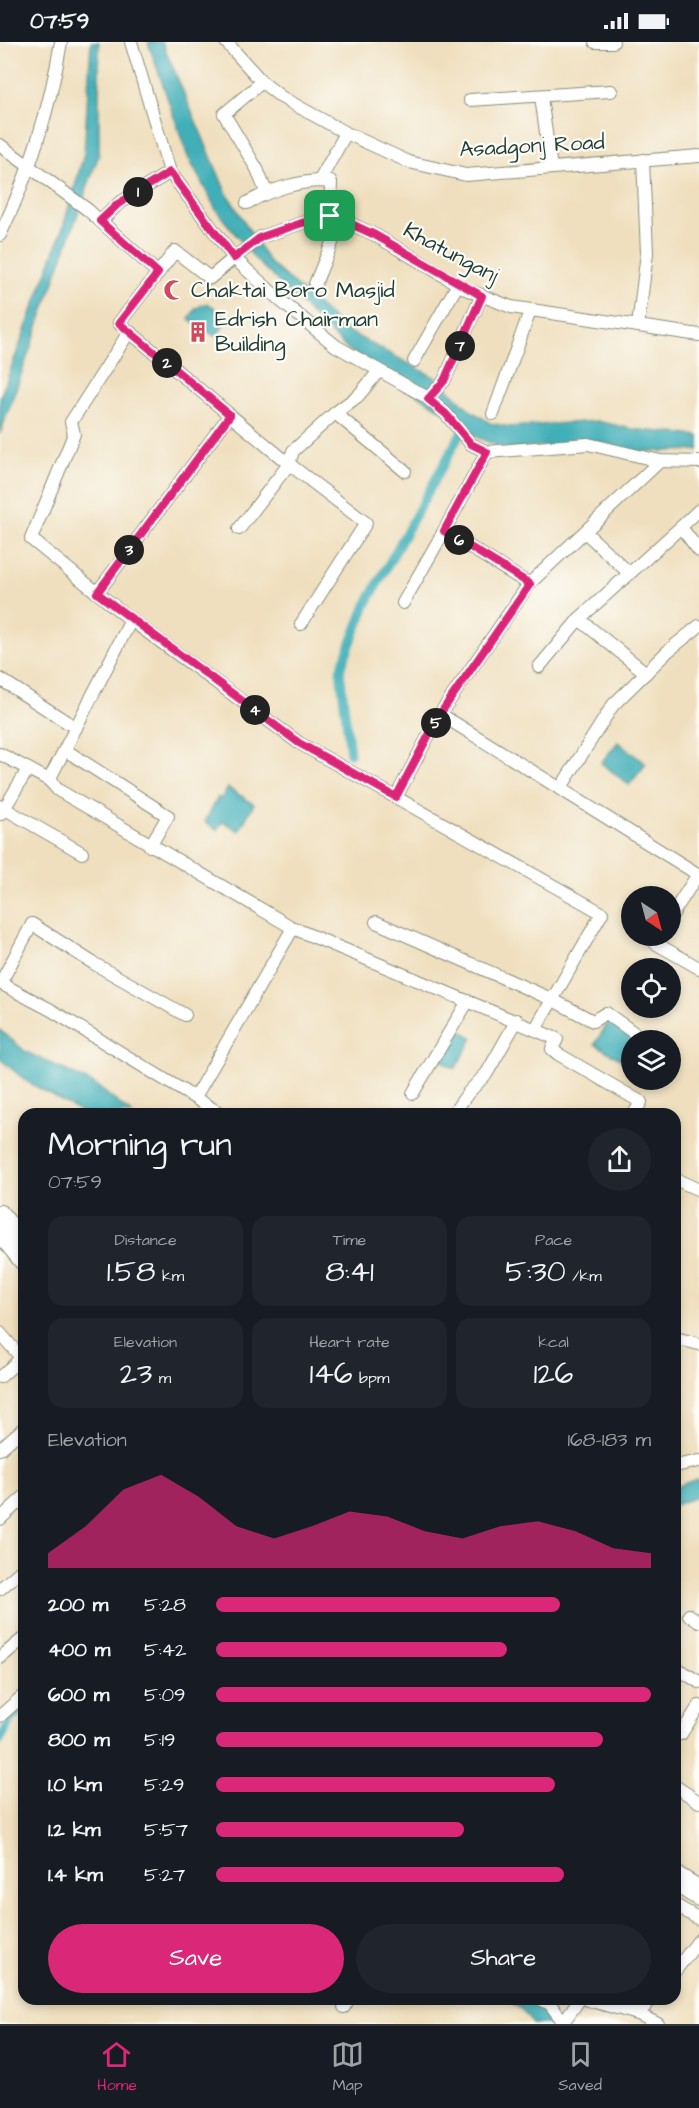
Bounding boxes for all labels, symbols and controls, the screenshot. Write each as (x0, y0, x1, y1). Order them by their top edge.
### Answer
text: 07:59 (30, 6, 89, 37)
street label: Asadgonj Road (458, 127, 606, 166)
pin: 1 (123, 177, 153, 207)
text: 1 (137, 181, 139, 203)
pin (304, 190, 355, 241)
icon: arrive (313, 199, 346, 232)
street label: Khatunganj (397, 215, 504, 292)
place label: Chaktai Boro Masjid (191, 275, 395, 306)
mosque icon: Chaktai Boro Masjid (162, 278, 186, 302)
place label: Edrish Chairman Building (215, 304, 378, 361)
building icon: Edrish Chairman Building (186, 320, 210, 344)
pin: 7 (445, 331, 475, 361)
text: 7 (455, 335, 465, 357)
pin: 2 (152, 348, 182, 378)
text: 2 (162, 352, 172, 374)
pin: 6 (444, 525, 474, 555)
text: 6 (454, 529, 464, 551)
pin: 3 (114, 535, 144, 565)
text: 3 (125, 539, 133, 561)
pin: 4 (240, 695, 270, 725)
text: 4 (250, 699, 260, 721)
pin: 5 (421, 708, 451, 738)
text: 5 (430, 712, 442, 734)
north arrow (621, 886, 681, 946)
map controls (621, 886, 681, 1090)
button: locate (621, 958, 681, 1018)
button: layers (621, 1030, 681, 1090)
text: Morning run (48, 1122, 232, 1168)
button: share (588, 1128, 651, 1191)
text: 07:59 (48, 1168, 102, 1196)
text: Distance (114, 1229, 177, 1251)
text: Time (333, 1229, 366, 1251)
text: Pace (535, 1229, 572, 1251)
text: 1.58 (107, 1251, 156, 1293)
text: 8:41 (325, 1251, 374, 1293)
text: 5:30 (505, 1251, 566, 1293)
text: km (156, 1265, 184, 1287)
text: /km (566, 1265, 602, 1287)
text: Elevation (114, 1331, 177, 1353)
text: Heart rate (309, 1331, 390, 1353)
text: kcal (538, 1331, 569, 1353)
text: 23 (120, 1353, 152, 1395)
text: 146 (310, 1353, 353, 1395)
text: 126 (534, 1353, 573, 1395)
text: m (152, 1367, 171, 1389)
text: bpm (353, 1367, 389, 1389)
text: Elevation (48, 1426, 127, 1454)
text: 168–183 m (567, 1426, 651, 1454)
text: 200 m (48, 1591, 108, 1619)
text: 5:28 (144, 1591, 186, 1619)
text: 400 m (48, 1636, 110, 1664)
text: 5:42 (144, 1636, 187, 1664)
text: 600 m (48, 1681, 109, 1709)
text: 5:09 (144, 1681, 186, 1709)
text: 800 m (48, 1726, 110, 1754)
text: 5:19 (144, 1726, 175, 1754)
text: 1.0 km (48, 1771, 102, 1799)
text: 5:29 (144, 1771, 184, 1799)
text: 1.2 km (48, 1816, 101, 1844)
text: 5:57 (144, 1816, 188, 1844)
text: 1.4 km (48, 1861, 103, 1889)
text: 5:27 (144, 1861, 185, 1889)
button: Save (48, 1924, 344, 1993)
button: Share (356, 1924, 651, 1993)
tab: Home (97, 2038, 137, 2096)
tab: Map (331, 2038, 364, 2096)
tab: Saved (558, 2038, 602, 2096)

